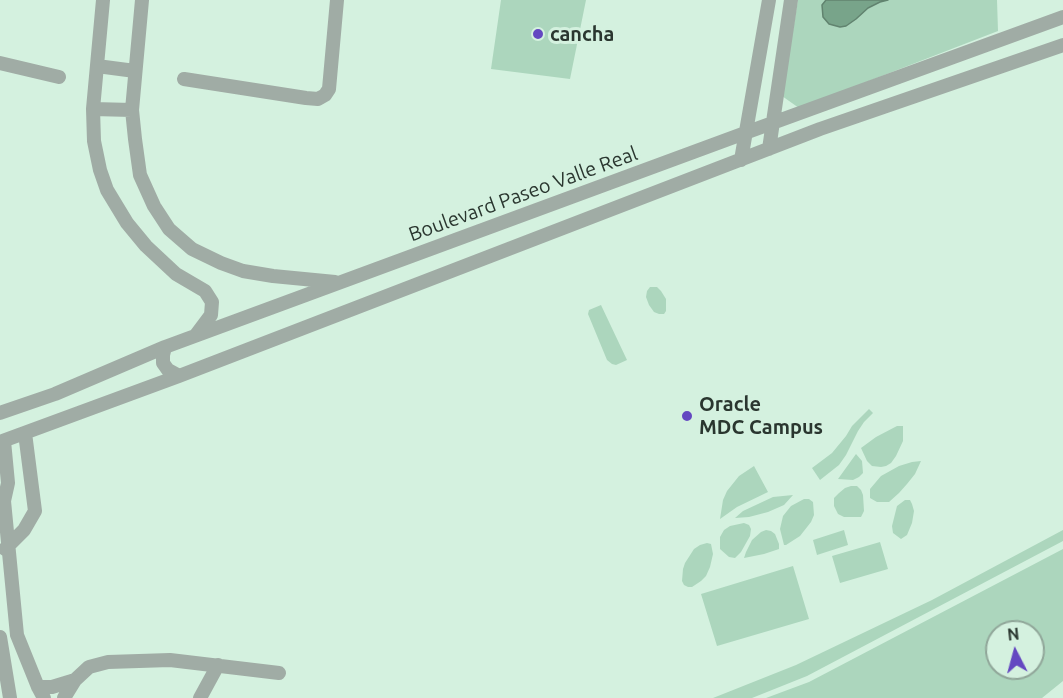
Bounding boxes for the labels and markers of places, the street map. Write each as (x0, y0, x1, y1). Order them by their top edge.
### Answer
place label: cancha (550, 22, 614, 46)
marker: cancha (531, 27, 545, 41)
place label: Oracle MDC Campus (699, 392, 823, 439)
marker: Oracle MDC Campus (680, 409, 694, 423)

